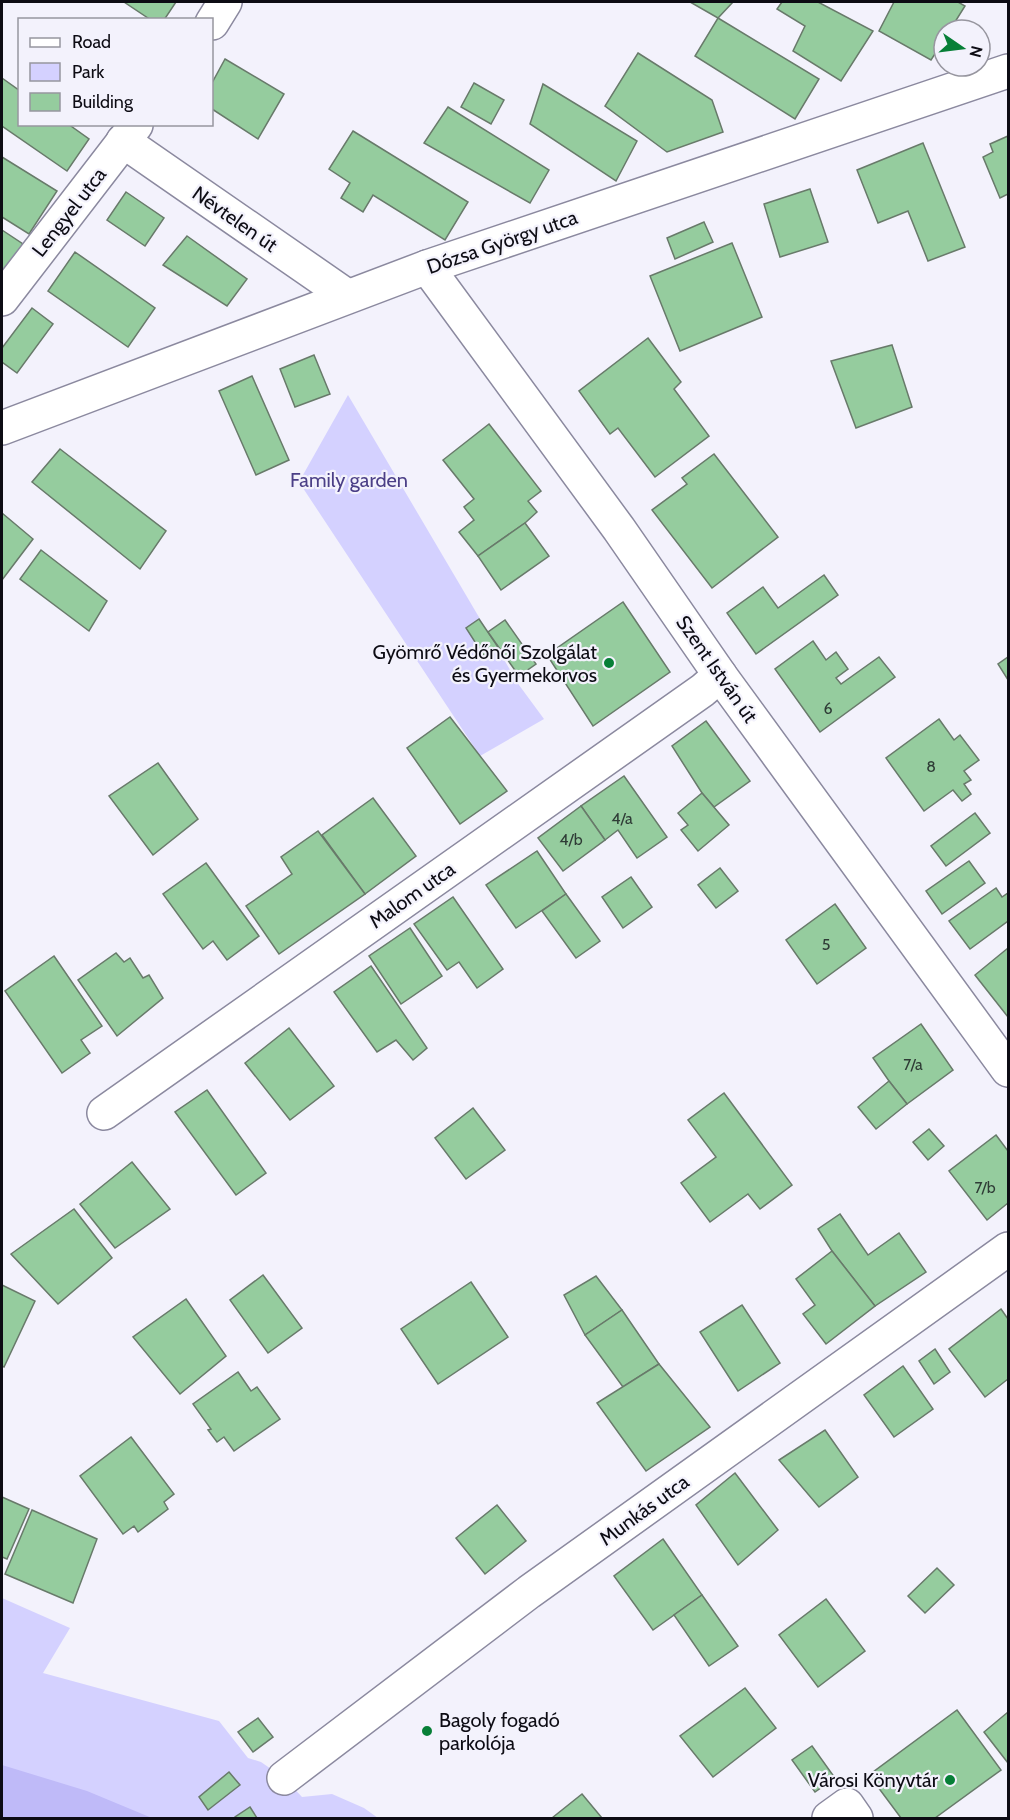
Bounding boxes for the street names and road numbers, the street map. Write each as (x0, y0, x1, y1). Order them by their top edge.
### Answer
street label: Lengyel utca (27, 162, 111, 261)
street label: Névtelen út (188, 181, 282, 257)
street label: Dózsa György utca (424, 205, 581, 279)
street label: Szent István út (671, 611, 763, 727)
street label: Malom utca (364, 856, 460, 933)
street label: Munkás utca (595, 1469, 694, 1550)

